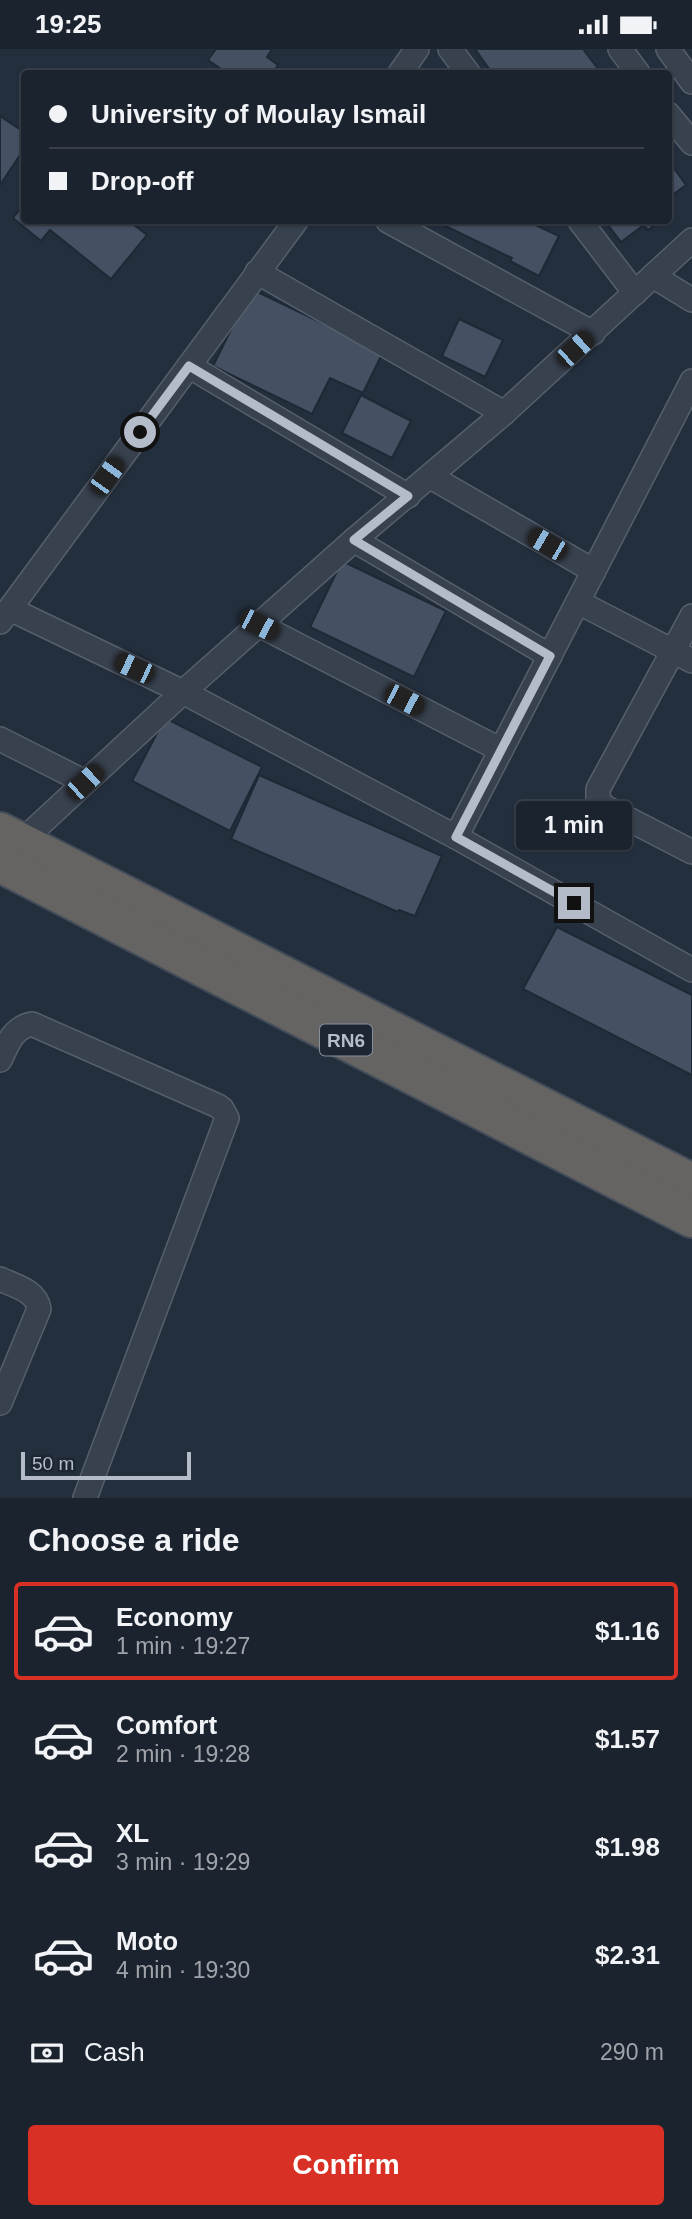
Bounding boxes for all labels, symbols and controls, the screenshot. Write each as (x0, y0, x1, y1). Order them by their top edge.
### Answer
text: 19:25 (35, 9, 102, 39)
text: University of Moulay Ismail (91, 99, 426, 129)
text: Drop-off (91, 166, 194, 196)
car (553, 327, 598, 371)
route start (124, 416, 156, 448)
car (87, 453, 128, 499)
car (524, 524, 571, 564)
car (236, 606, 283, 644)
car (111, 650, 158, 686)
car (381, 681, 428, 719)
car (63, 760, 108, 804)
callout: 1 min (516, 801, 632, 851)
text: 1 min (544, 812, 604, 838)
route end (558, 887, 590, 919)
road number: RN6 (320, 1025, 372, 1056)
scale bar (21, 1449, 191, 1481)
text: 50 m (32, 1453, 74, 1474)
text: Choose a ride (28, 1522, 240, 1558)
icon: car (32, 1600, 95, 1663)
text: Economy (116, 1602, 233, 1632)
text: $1.16 (595, 1616, 660, 1646)
text: 1 min · 19:27 (116, 1633, 250, 1659)
icon: car (32, 1708, 95, 1771)
text: Comfort (116, 1710, 217, 1740)
text: $1.57 (595, 1724, 660, 1754)
text: 2 min · 19:28 (116, 1741, 250, 1767)
icon: car (32, 1816, 95, 1879)
text: XL (116, 1818, 149, 1848)
text: $1.98 (595, 1832, 660, 1862)
text: 3 min · 19:29 (116, 1849, 250, 1875)
icon: car (32, 1924, 95, 1987)
text: Moto (116, 1926, 178, 1956)
text: $2.31 (595, 1940, 660, 1970)
text: 4 min · 19:30 (116, 1957, 250, 1983)
icon: cash (28, 2034, 66, 2072)
text: Cash (84, 2037, 145, 2067)
text: 290 m (600, 2039, 664, 2065)
button: Confirm (28, 2125, 664, 2205)

